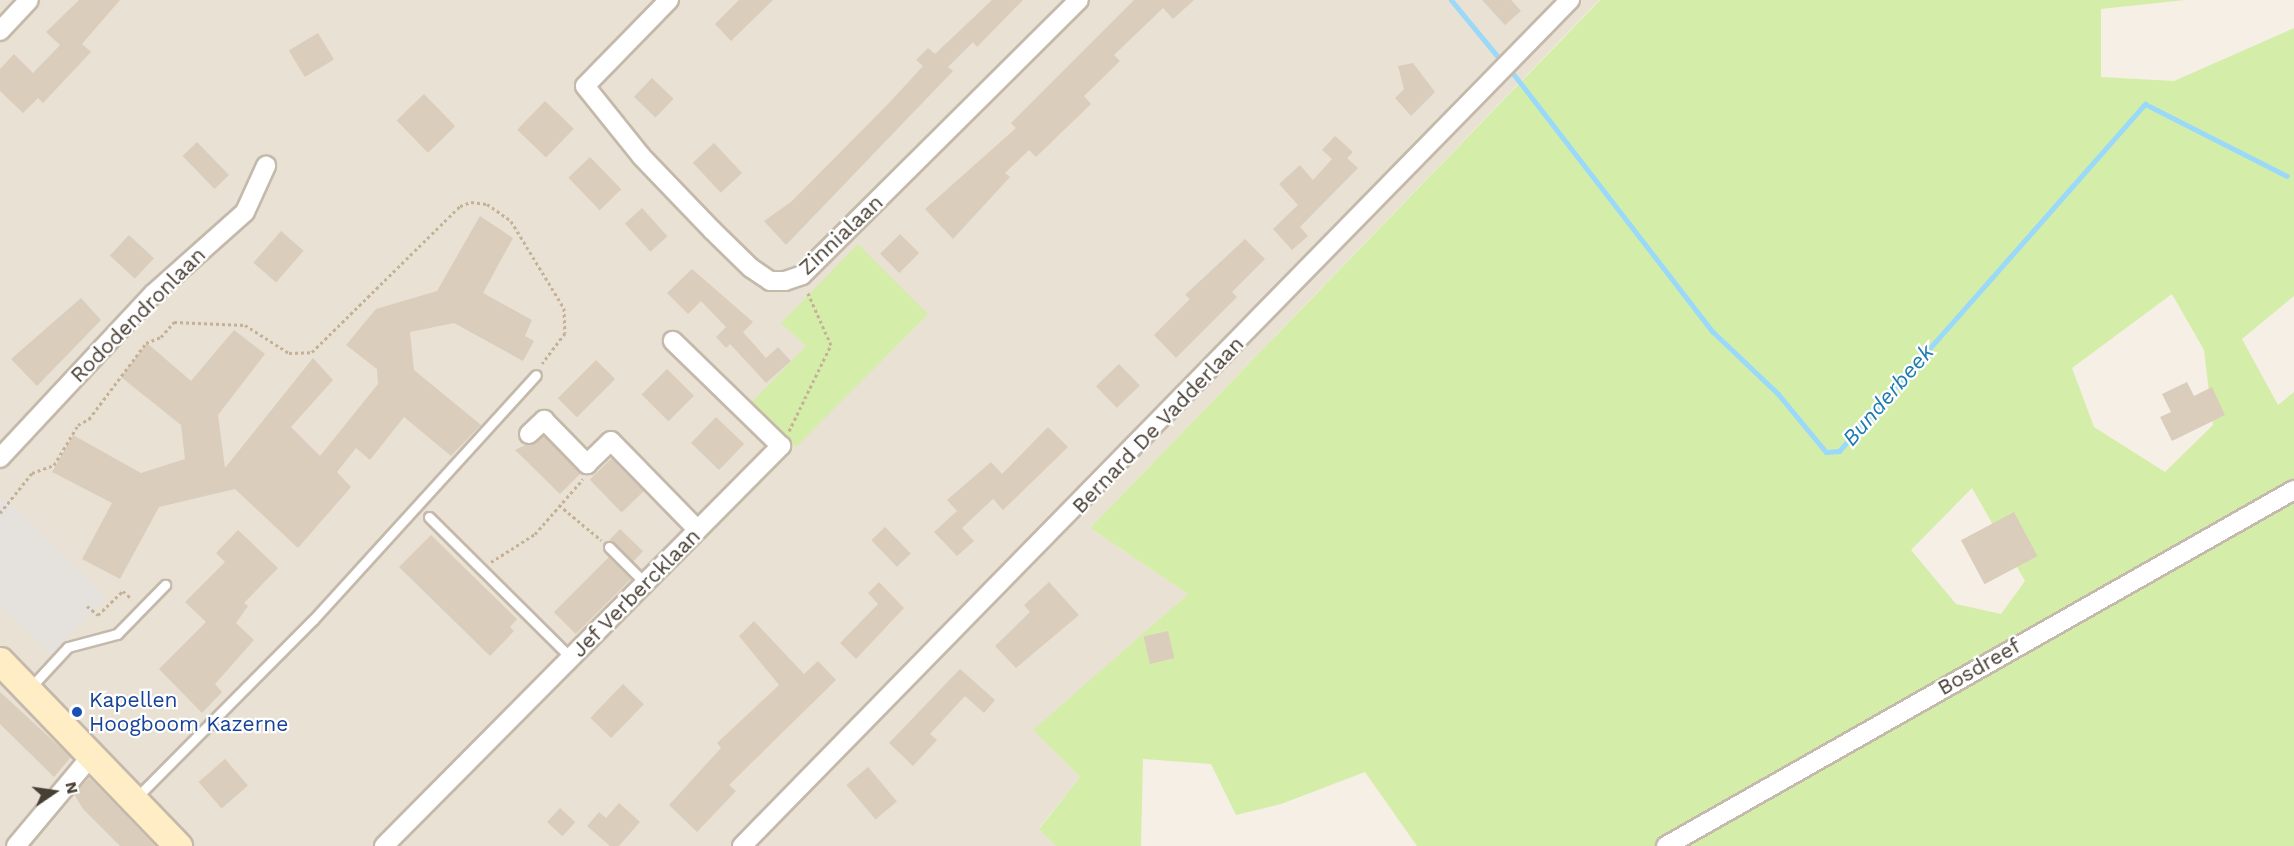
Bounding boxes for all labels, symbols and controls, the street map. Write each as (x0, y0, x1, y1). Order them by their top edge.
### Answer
street label: Zinnialaan (794, 190, 888, 280)
street label: Rododendronlaan (65, 242, 211, 388)
street label: Bernard De Vadderlaan (1067, 331, 1249, 519)
water label: Bunderbeek (1837, 339, 1939, 451)
street label: Jef Verbercklaan (566, 523, 706, 663)
street label: Bosdreef (1933, 633, 2025, 701)
place label: Kapellen Hoogboom Kazerne (89, 687, 288, 737)
marker: Kapellen Hoogboom Kazerne (70, 705, 84, 719)
north arrow (24, 762, 84, 822)
text: N (61, 780, 83, 796)

